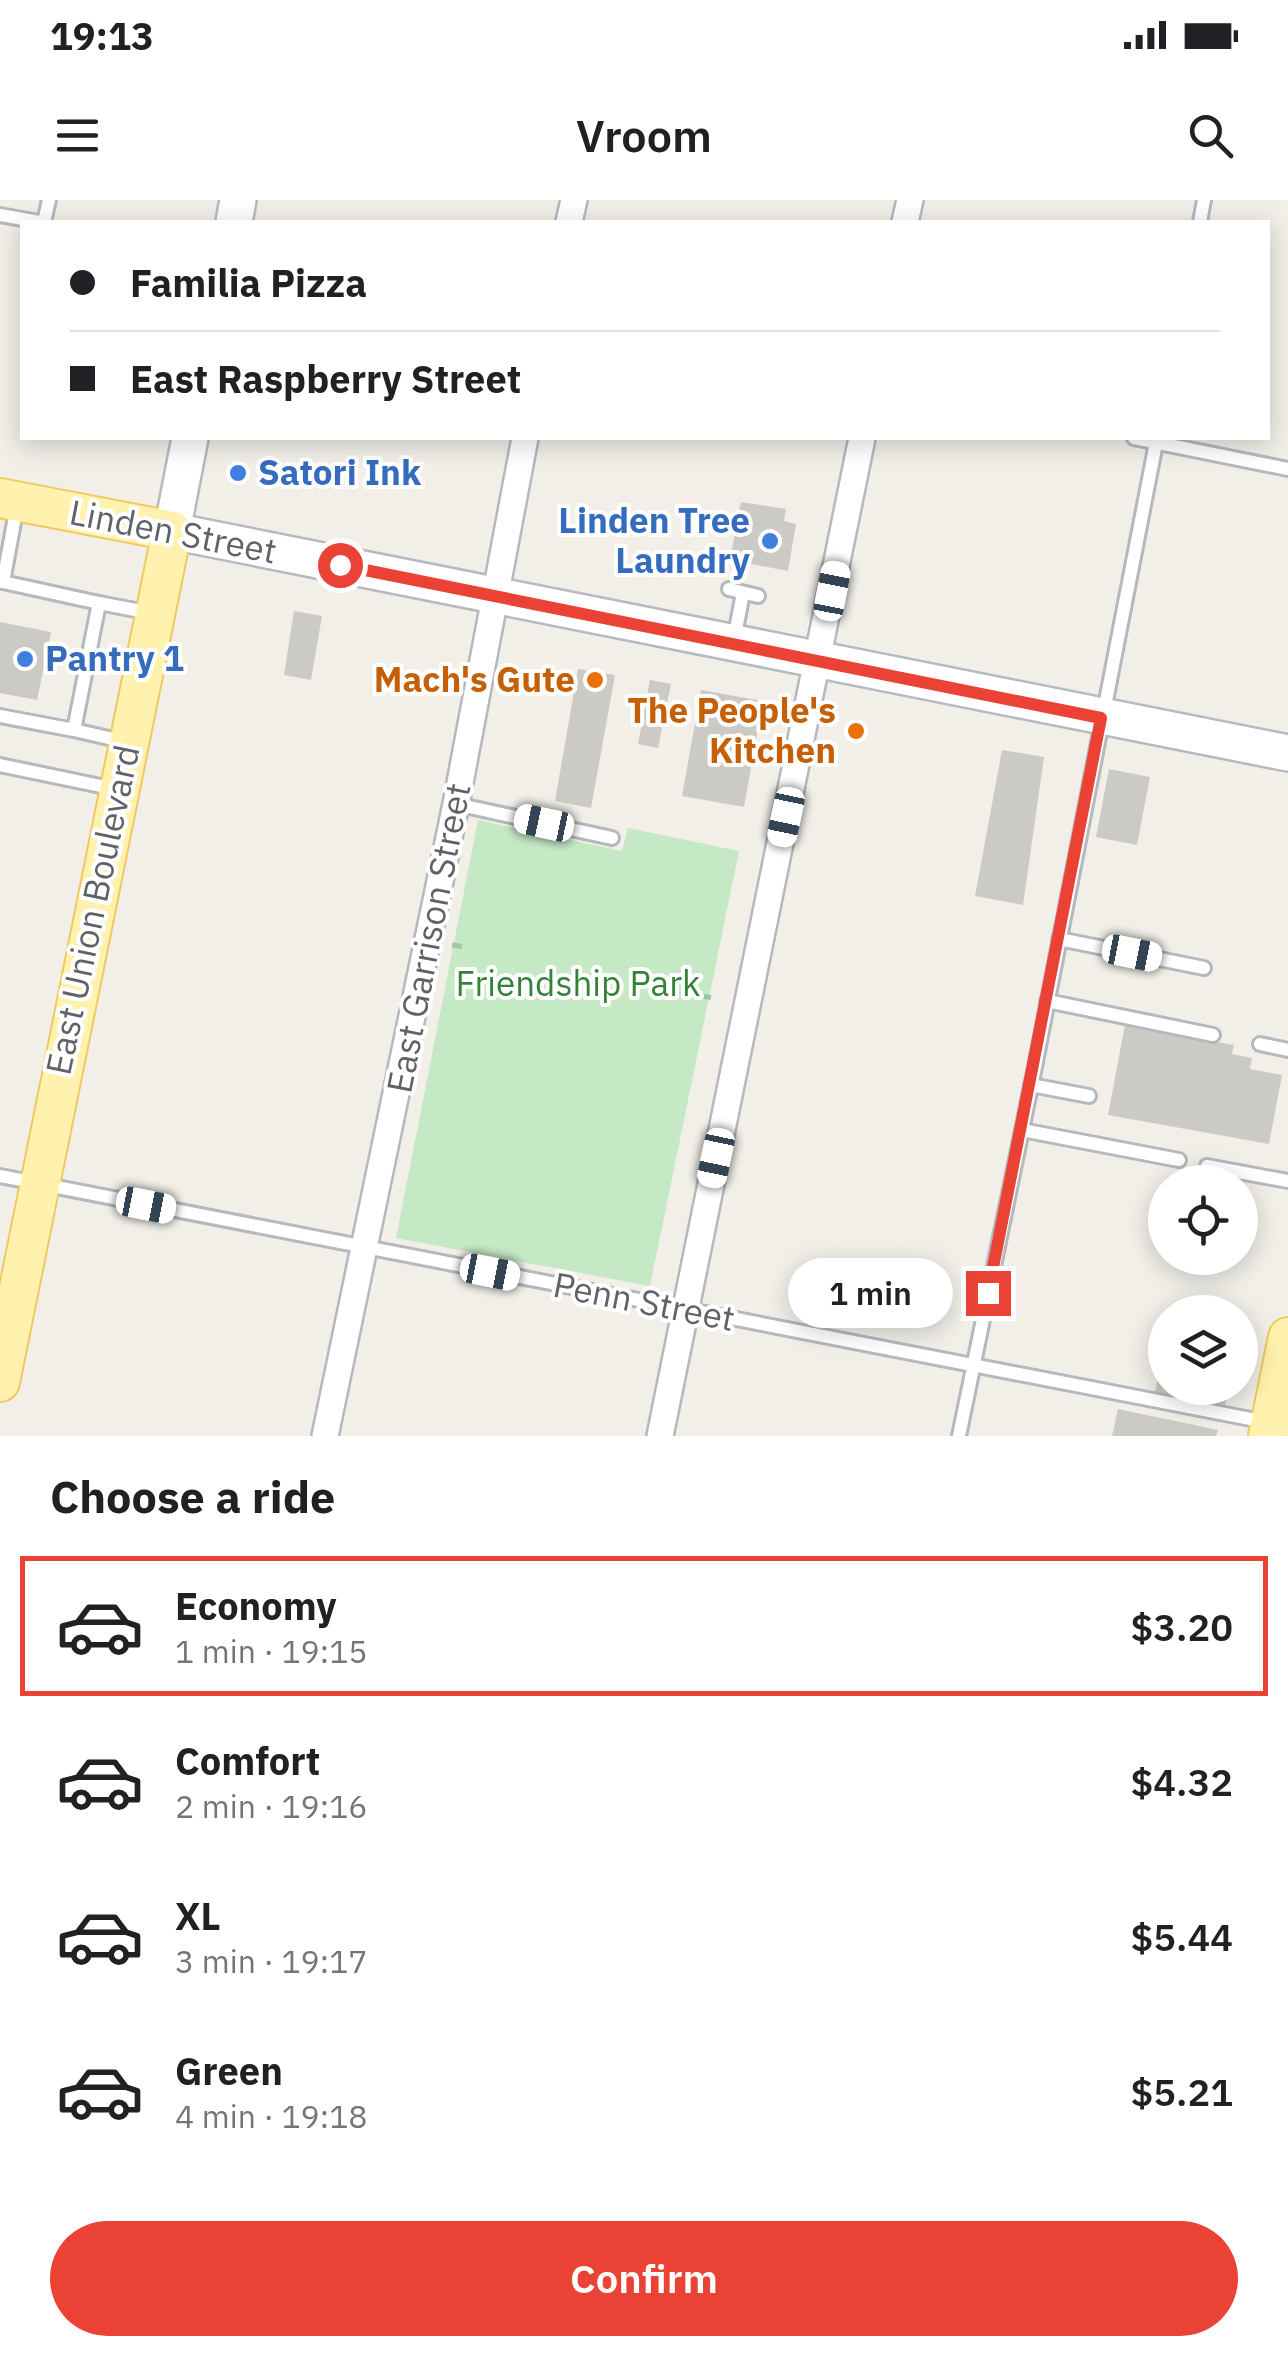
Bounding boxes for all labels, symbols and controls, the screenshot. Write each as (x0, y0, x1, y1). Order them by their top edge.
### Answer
text: 19:13 (50, 11, 154, 60)
text: Vroom (576, 106, 712, 164)
icon: menu (50, 108, 105, 163)
icon: search (1183, 108, 1238, 163)
text: Familia Pizza (130, 258, 367, 307)
text: East Raspberry Street (130, 354, 521, 403)
place label: Satori Ink (258, 449, 422, 495)
marker: Satori Ink (227, 462, 249, 484)
street label: Linden Street (66, 488, 281, 574)
place label: Linden Tree Laundry (558, 497, 750, 583)
marker: Linden Tree Laundry (759, 530, 781, 552)
route start (318, 543, 363, 588)
car (812, 559, 852, 623)
place label: Pantry 1 (45, 635, 184, 681)
marker: Pantry 1 (14, 648, 36, 670)
place label: Mach's Gute (374, 656, 575, 702)
marker: Mach's Gute (584, 669, 606, 691)
place label: The People's Kitchen (627, 687, 836, 773)
marker: The People's Kitchen (845, 720, 867, 742)
street label: East Union Boulevard (35, 741, 149, 1079)
street label: East Garrison Street (375, 779, 481, 1097)
car (765, 785, 807, 849)
car (512, 802, 576, 844)
car (1100, 933, 1164, 973)
park label: Friendship Park (456, 960, 700, 1006)
car (695, 1126, 737, 1190)
map controls (1148, 1165, 1258, 1405)
button: locate (1148, 1165, 1258, 1275)
car (114, 1185, 178, 1225)
car (458, 1252, 522, 1292)
callout: 1 min (788, 1258, 953, 1328)
street label: Penn Street (550, 1261, 739, 1341)
route end (966, 1271, 1011, 1316)
text: 1 min (829, 1272, 912, 1314)
button: layers (1148, 1295, 1258, 1405)
text: Choose a ride (50, 1467, 335, 1525)
icon: car (55, 1581, 145, 1671)
text: Economy (175, 1581, 337, 1630)
text: $3.20 (1130, 1602, 1233, 1651)
text: 1 min · 19:15 (175, 1630, 368, 1672)
icon: car (55, 1736, 145, 1826)
text: Comfort (175, 1736, 320, 1785)
text: $4.32 (1130, 1757, 1233, 1806)
text: 2 min · 19:16 (175, 1785, 368, 1827)
icon: car (55, 1891, 145, 1981)
text: XL (175, 1891, 221, 1940)
text: $5.44 (1130, 1912, 1233, 1961)
text: 3 min · 19:17 (175, 1940, 368, 1982)
icon: car (55, 2046, 145, 2136)
text: Green (175, 2046, 283, 2095)
text: $5.21 (1130, 2067, 1233, 2116)
text: 4 min · 19:18 (175, 2095, 368, 2137)
button: Confirm (50, 2221, 1238, 2336)

